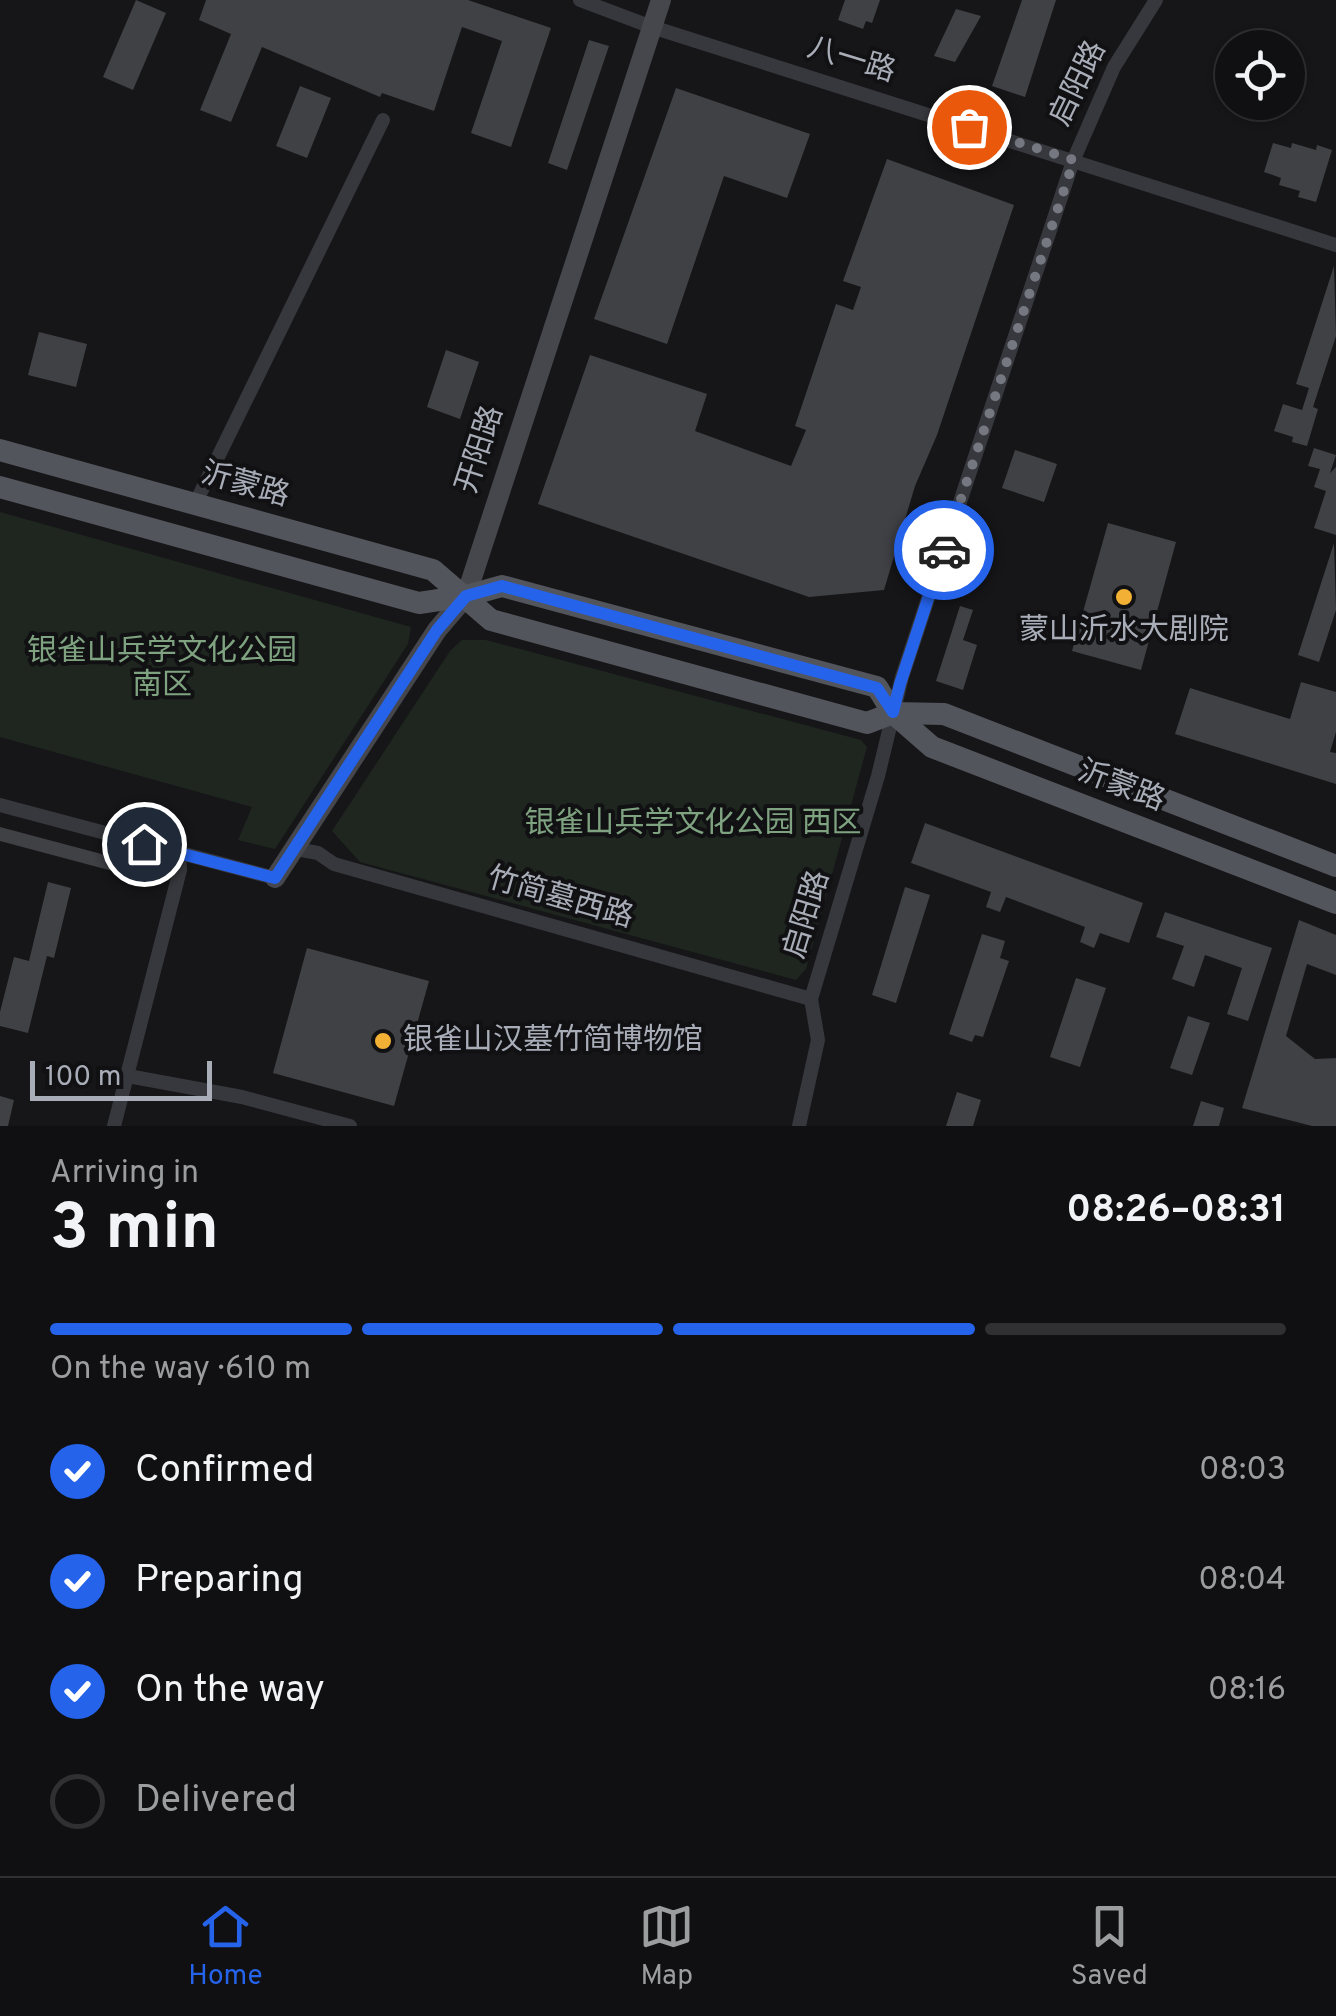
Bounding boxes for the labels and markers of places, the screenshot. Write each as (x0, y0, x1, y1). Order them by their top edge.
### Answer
pin (927, 85, 1012, 170)
marker: 蒙山沂水大剧院 (1113, 586, 1135, 608)
place label: 蒙山沂水大剧院 (1019, 613, 1229, 650)
pin (102, 802, 187, 887)
place label: 银雀山汉墓竹简博物馆 (403, 1023, 703, 1060)
marker: 银雀山汉墓竹简博物馆 (372, 1030, 394, 1052)

